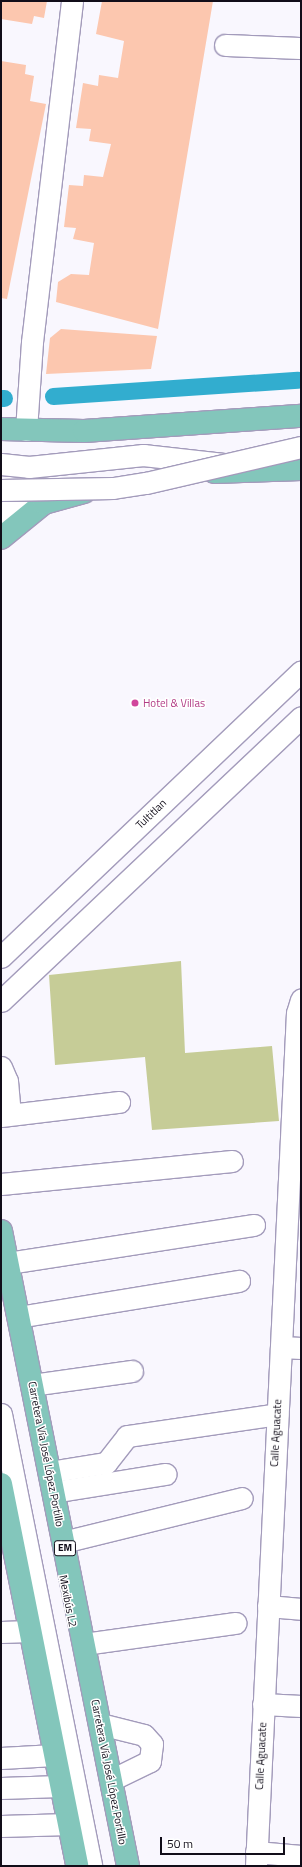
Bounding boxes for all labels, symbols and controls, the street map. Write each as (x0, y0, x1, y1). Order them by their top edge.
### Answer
place label: Hotel & Villas (143, 696, 205, 710)
marker: Hotel & Villas (130, 698, 140, 708)
street label: Tultitlan (133, 796, 169, 832)
street label: Carretera Vía José López Portillo (25, 1380, 67, 1528)
street label: Calle Aguacate (268, 1399, 284, 1467)
road number: EM (53, 1540, 77, 1556)
street label: Mexibús L2 (56, 1574, 80, 1628)
street label: Carretera Vía José López Portillo (88, 1698, 130, 1846)
street label: Calle Aguacate (253, 1722, 269, 1790)
scale bar (162, 1829, 287, 1855)
text: 50 m (167, 1834, 193, 1853)

